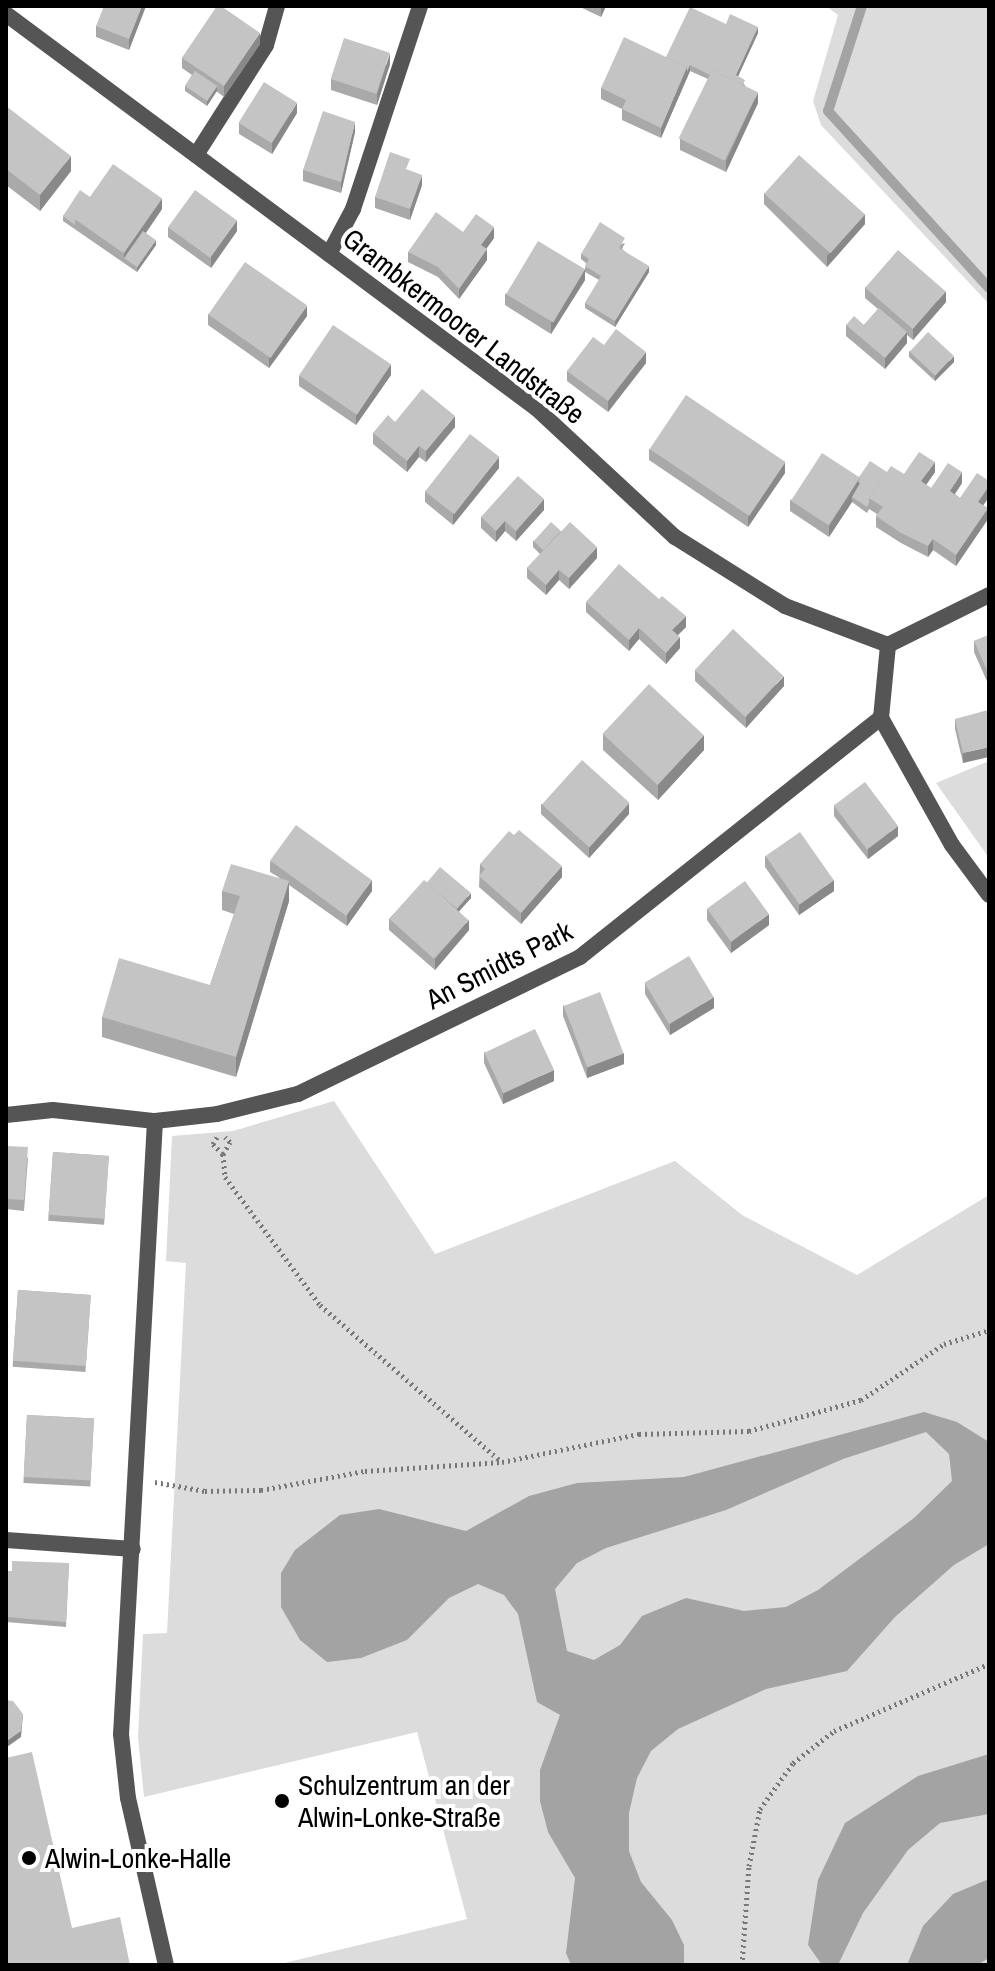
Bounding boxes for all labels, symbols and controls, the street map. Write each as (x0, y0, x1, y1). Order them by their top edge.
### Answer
street label: Grambkermoorer Landstraße (337, 221, 591, 431)
street label: An Smidts Park (420, 914, 578, 1016)
place label: Schulzentrum an der Alwin-Lonke-Straße (298, 1768, 510, 1834)
marker: Schulzentrum an der Alwin-Lonke-Straße (273, 1792, 291, 1810)
place label: Alwin-Lonke-Halle (45, 1841, 231, 1875)
marker: Alwin-Lonke-Halle (20, 1849, 38, 1867)

